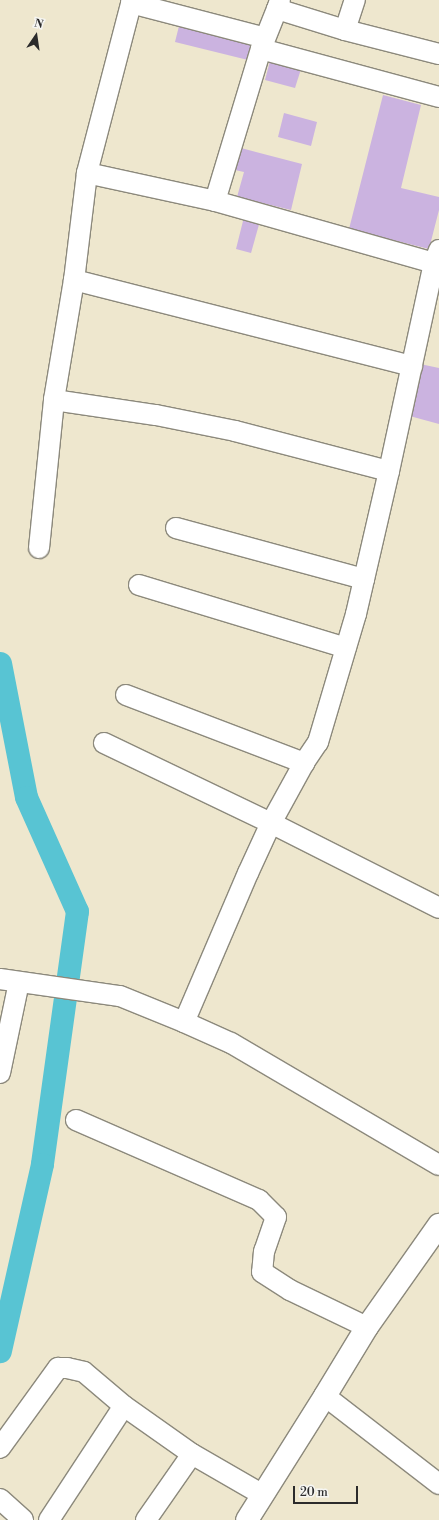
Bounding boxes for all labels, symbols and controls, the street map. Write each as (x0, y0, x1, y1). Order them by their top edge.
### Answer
north arrow (16, 16, 56, 56)
text: N (33, 17, 45, 32)
scale bar (295, 1478, 360, 1504)
text: 20 m (300, 1485, 328, 1500)

